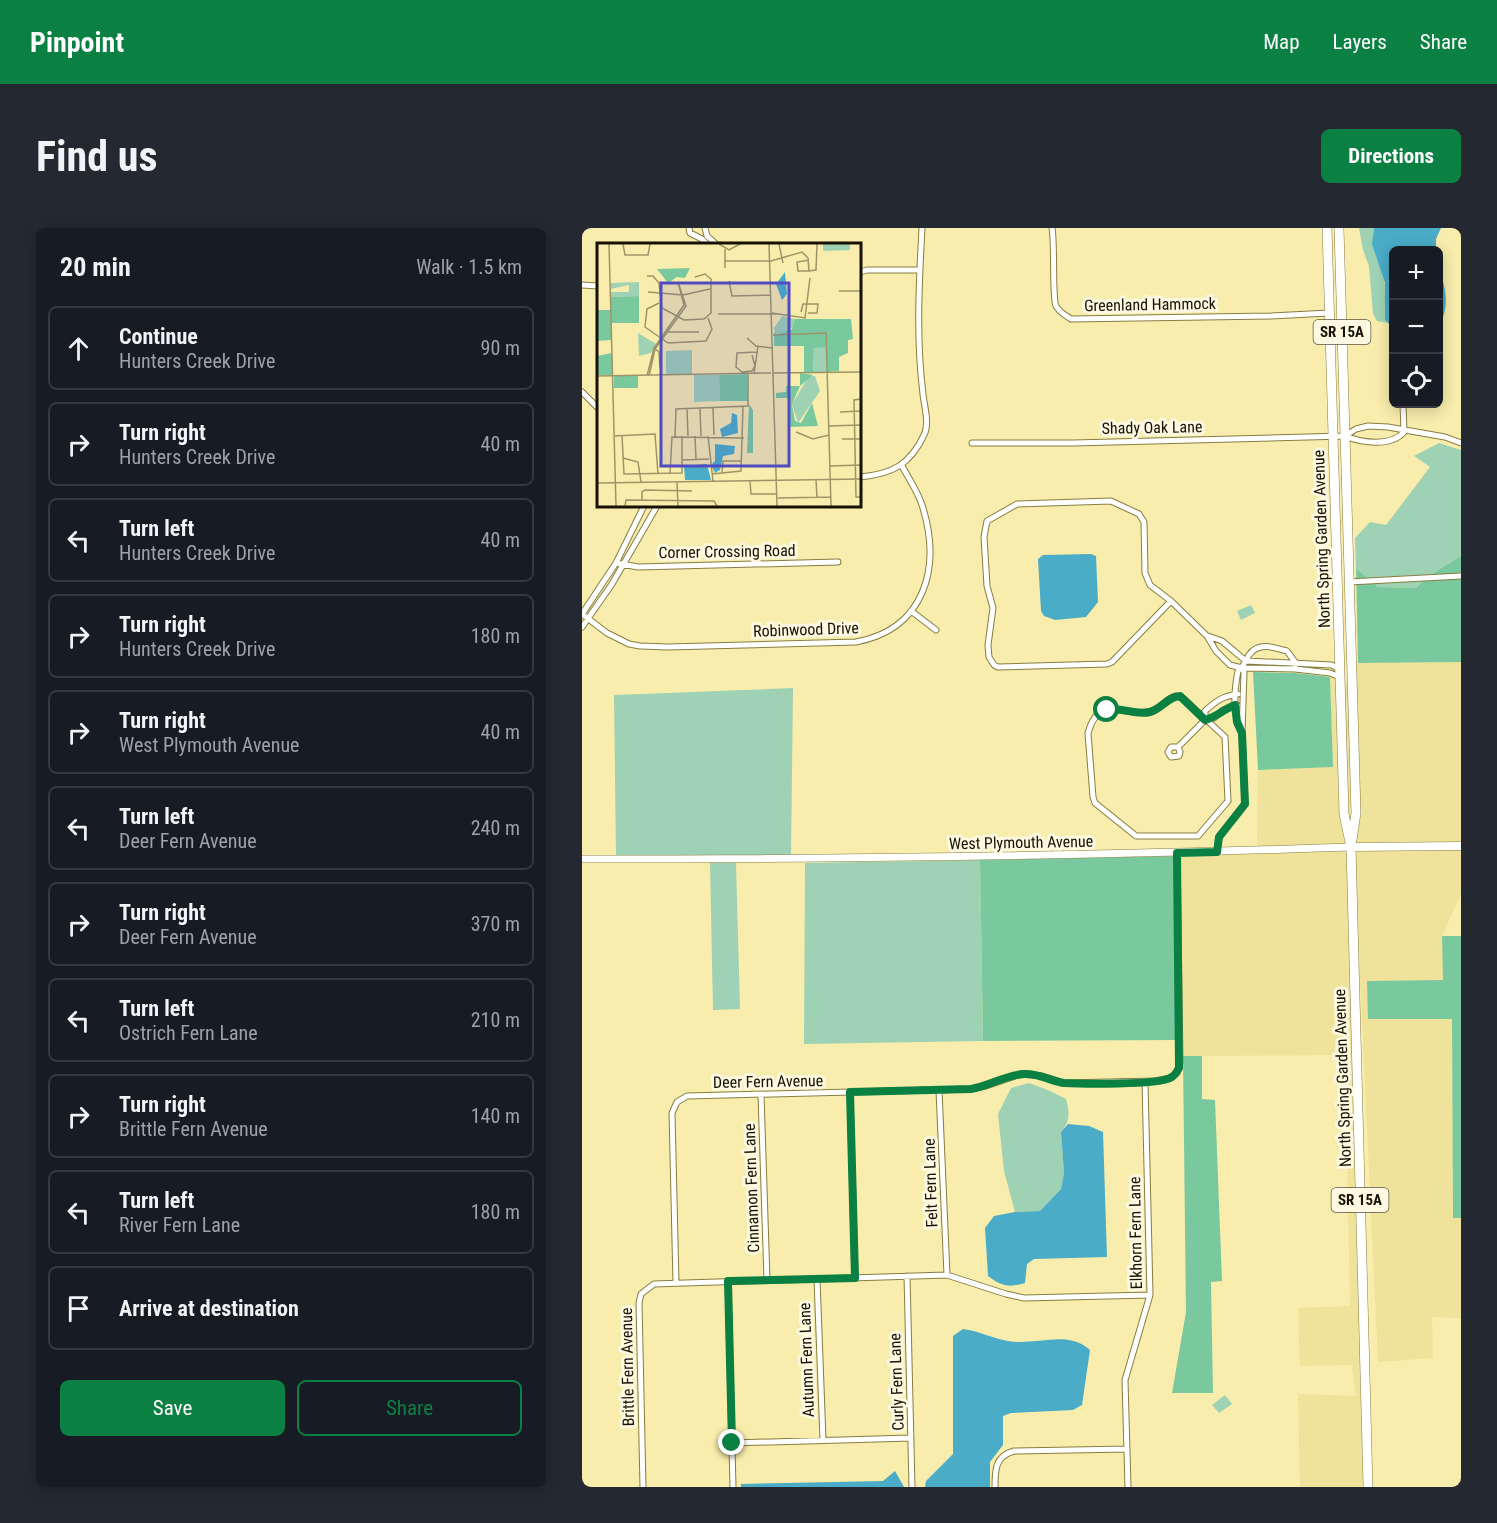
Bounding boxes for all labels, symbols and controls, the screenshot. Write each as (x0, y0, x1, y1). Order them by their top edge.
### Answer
text: Pinpoint (30, 26, 124, 59)
text: Map (1263, 30, 1300, 54)
text: Layers (1333, 30, 1387, 54)
text: Share (1420, 30, 1467, 54)
button: Directions (1321, 129, 1461, 183)
text: Find us (36, 132, 157, 181)
inset map (597, 243, 861, 507)
map controls (1389, 246, 1443, 408)
button: + (1389, 246, 1443, 300)
text: 20 min (60, 252, 131, 282)
text: Walk · 1.5 km (416, 255, 522, 279)
street label: Greenland Hammock (1084, 294, 1217, 315)
button: − (1389, 300, 1443, 354)
road number: SR 15A (1314, 320, 1371, 344)
text: Continue (119, 324, 198, 349)
icon: ahead (62, 332, 95, 365)
text: 90 m (481, 336, 520, 360)
text: Hunters Creek Drive (119, 349, 275, 373)
button: locate (1389, 354, 1443, 408)
street label: Shady Oak Lane (1102, 417, 1202, 438)
text: Turn right (119, 420, 206, 445)
icon: right (62, 428, 95, 461)
text: 40 m (481, 432, 520, 456)
text: Hunters Creek Drive (119, 445, 275, 469)
street label: North Spring Garden Avenue (1309, 450, 1334, 628)
text: Turn left (119, 516, 194, 541)
icon: left (62, 524, 95, 557)
text: 40 m (481, 528, 520, 552)
text: Hunters Creek Drive (119, 541, 275, 565)
street label: Corner Crossing Road (658, 541, 796, 562)
text: Turn right (119, 612, 206, 637)
street label: Robinwood Drive (753, 618, 859, 641)
icon: right (62, 620, 95, 653)
text: 180 m (471, 624, 520, 648)
text: Hunters Creek Drive (119, 637, 275, 661)
route start (1093, 696, 1119, 722)
text: Turn right (119, 708, 206, 733)
icon: right (62, 716, 95, 749)
text: 40 m (481, 720, 520, 744)
text: West Plymouth Avenue (119, 733, 299, 757)
text: Turn left (119, 804, 194, 829)
icon: left (62, 812, 95, 845)
text: 240 m (471, 816, 520, 840)
text: Deer Fern Avenue (119, 829, 257, 853)
street label: West Plymouth Avenue (949, 832, 1093, 853)
text: Turn right (119, 900, 206, 925)
icon: right (62, 908, 95, 941)
text: 370 m (471, 912, 520, 936)
text: Deer Fern Avenue (119, 925, 257, 949)
street label: North Spring Garden Avenue (1330, 989, 1355, 1167)
text: Turn left (119, 996, 194, 1021)
icon: left (62, 1004, 95, 1037)
text: 210 m (471, 1008, 520, 1032)
text: Ostrich Fern Lane (119, 1021, 258, 1045)
street label: Deer Fern Avenue (713, 1071, 823, 1092)
text: Turn right (119, 1092, 206, 1117)
icon: right (62, 1100, 95, 1133)
text: 140 m (471, 1104, 520, 1128)
text: Brittle Fern Avenue (119, 1117, 268, 1141)
street label: Cinnamon Fern Lane (740, 1123, 763, 1253)
street label: Felt Fern Lane (919, 1138, 942, 1228)
street label: Elkhorn Fern Lane (1125, 1176, 1146, 1290)
text: Turn left (119, 1188, 194, 1213)
road number: SR 15A (1332, 1188, 1388, 1212)
icon: left (62, 1196, 95, 1229)
text: 180 m (471, 1200, 520, 1224)
text: River Fern Lane (119, 1213, 240, 1237)
icon: arrive (62, 1292, 95, 1325)
text: Arrive at destination (119, 1296, 299, 1321)
street label: Autumn Fern Lane (795, 1302, 818, 1418)
street label: Brittle Fern Avenue (617, 1307, 638, 1427)
street label: Curly Fern Lane (885, 1333, 908, 1431)
button: Save (60, 1380, 285, 1436)
button: Share (297, 1380, 522, 1436)
route end (718, 1429, 744, 1455)

